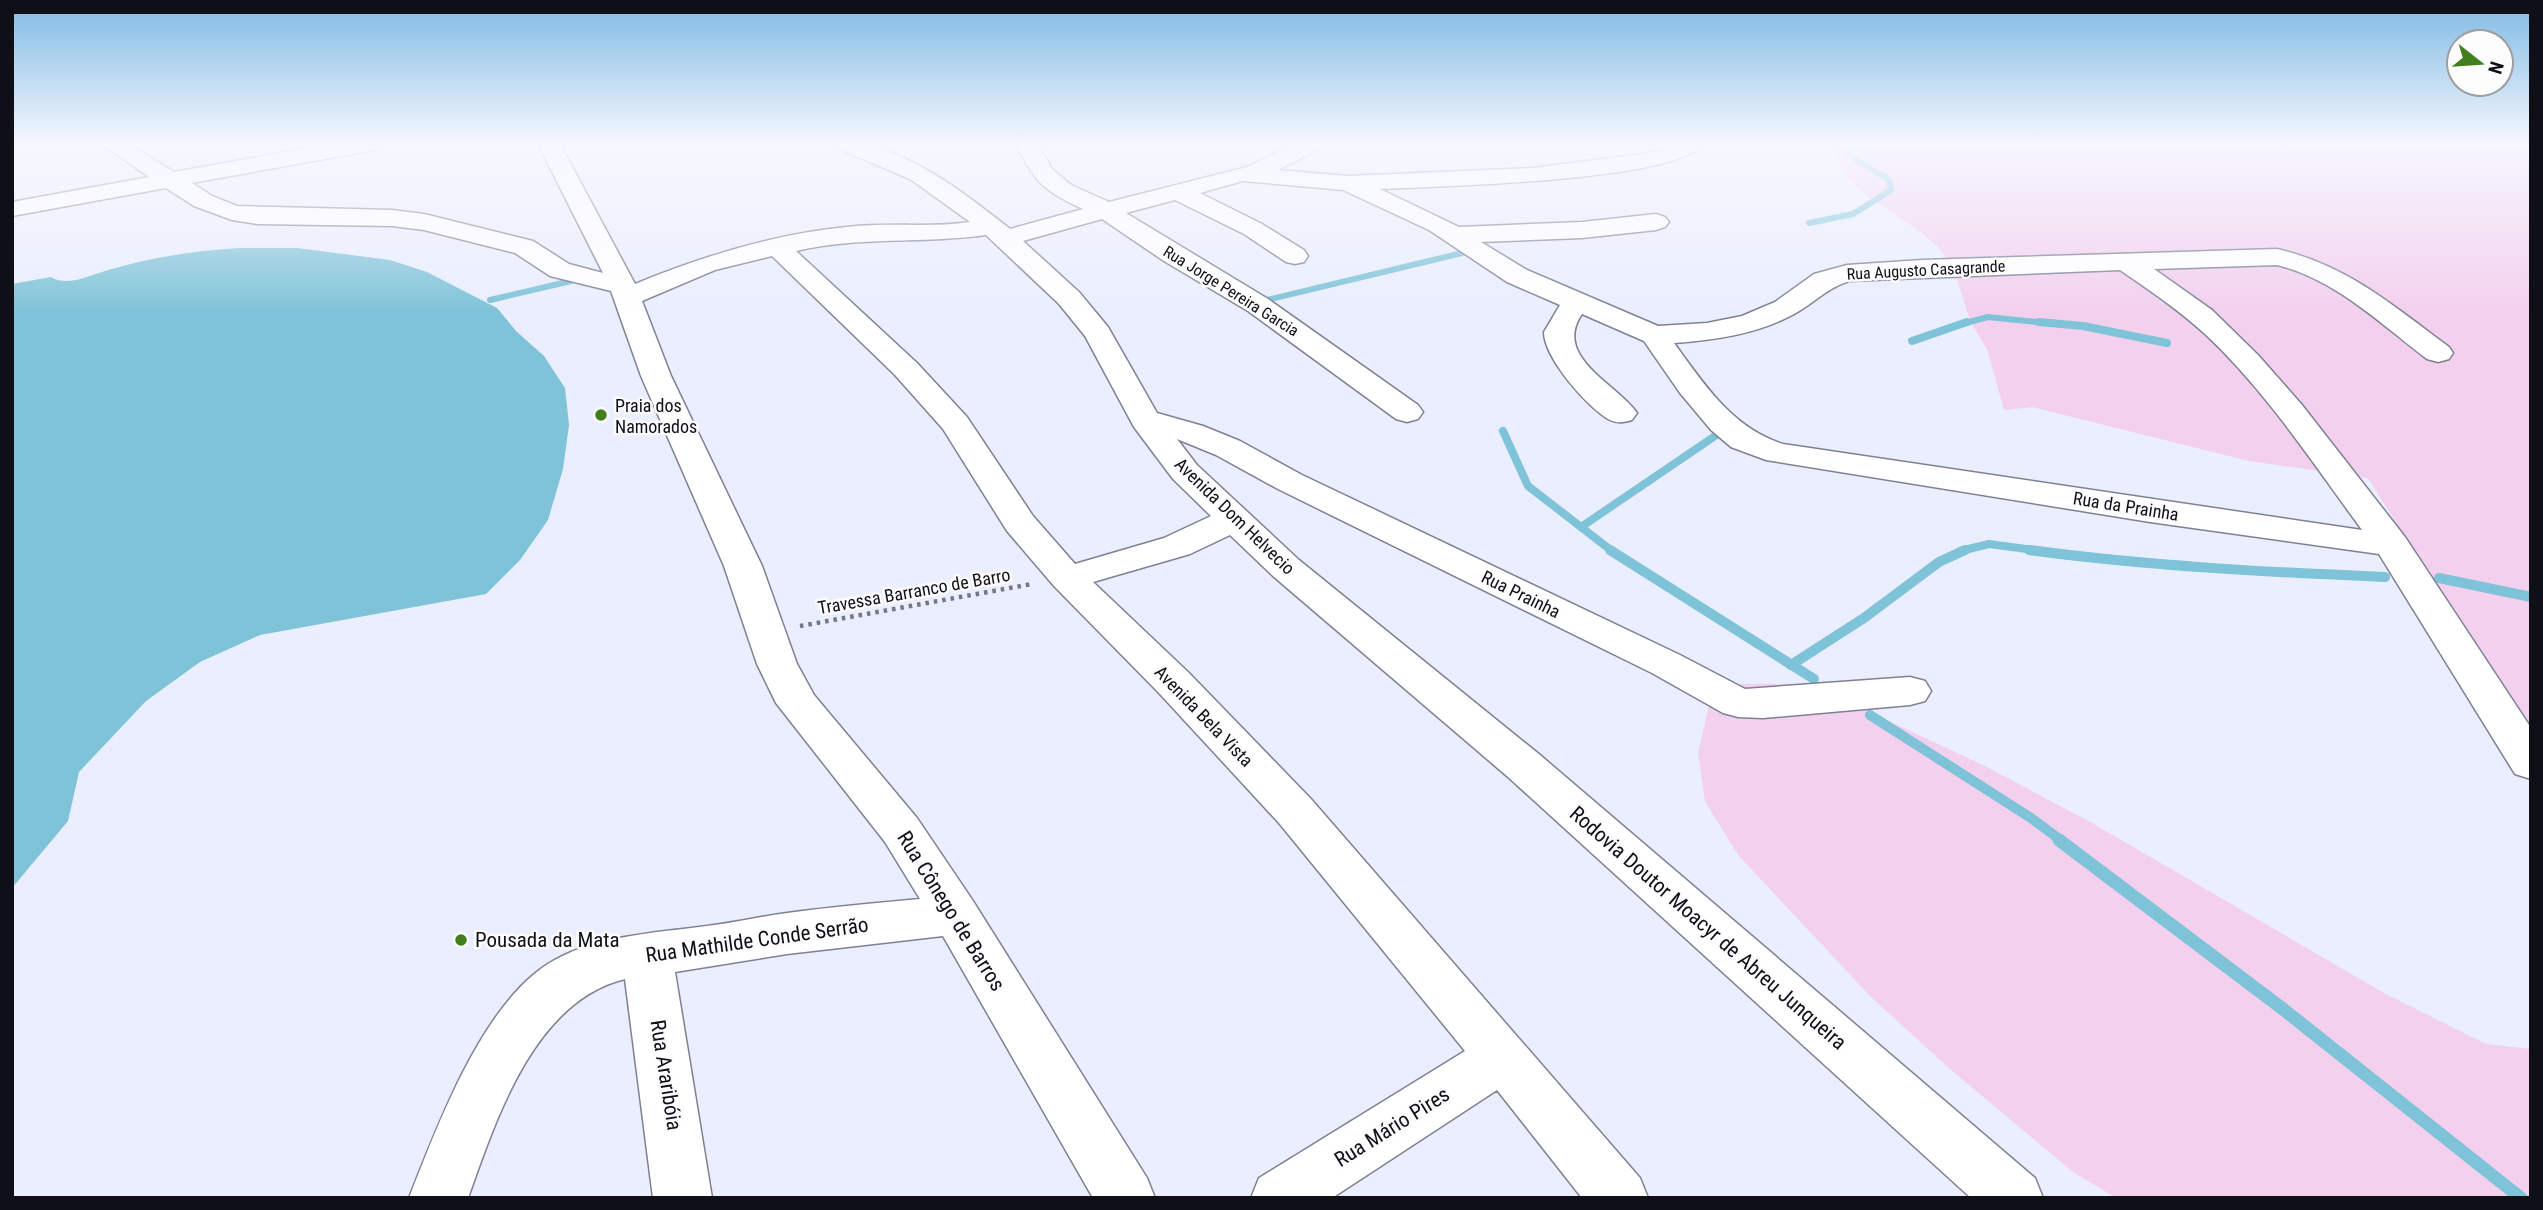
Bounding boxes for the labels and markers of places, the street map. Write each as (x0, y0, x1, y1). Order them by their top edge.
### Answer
place label: Praia dos Namorados (615, 395, 697, 437)
marker: Praia dos Namorados (593, 407, 609, 423)
place label: Pousada da Mata (475, 928, 620, 952)
marker: Pousada da Mata (453, 932, 469, 948)

